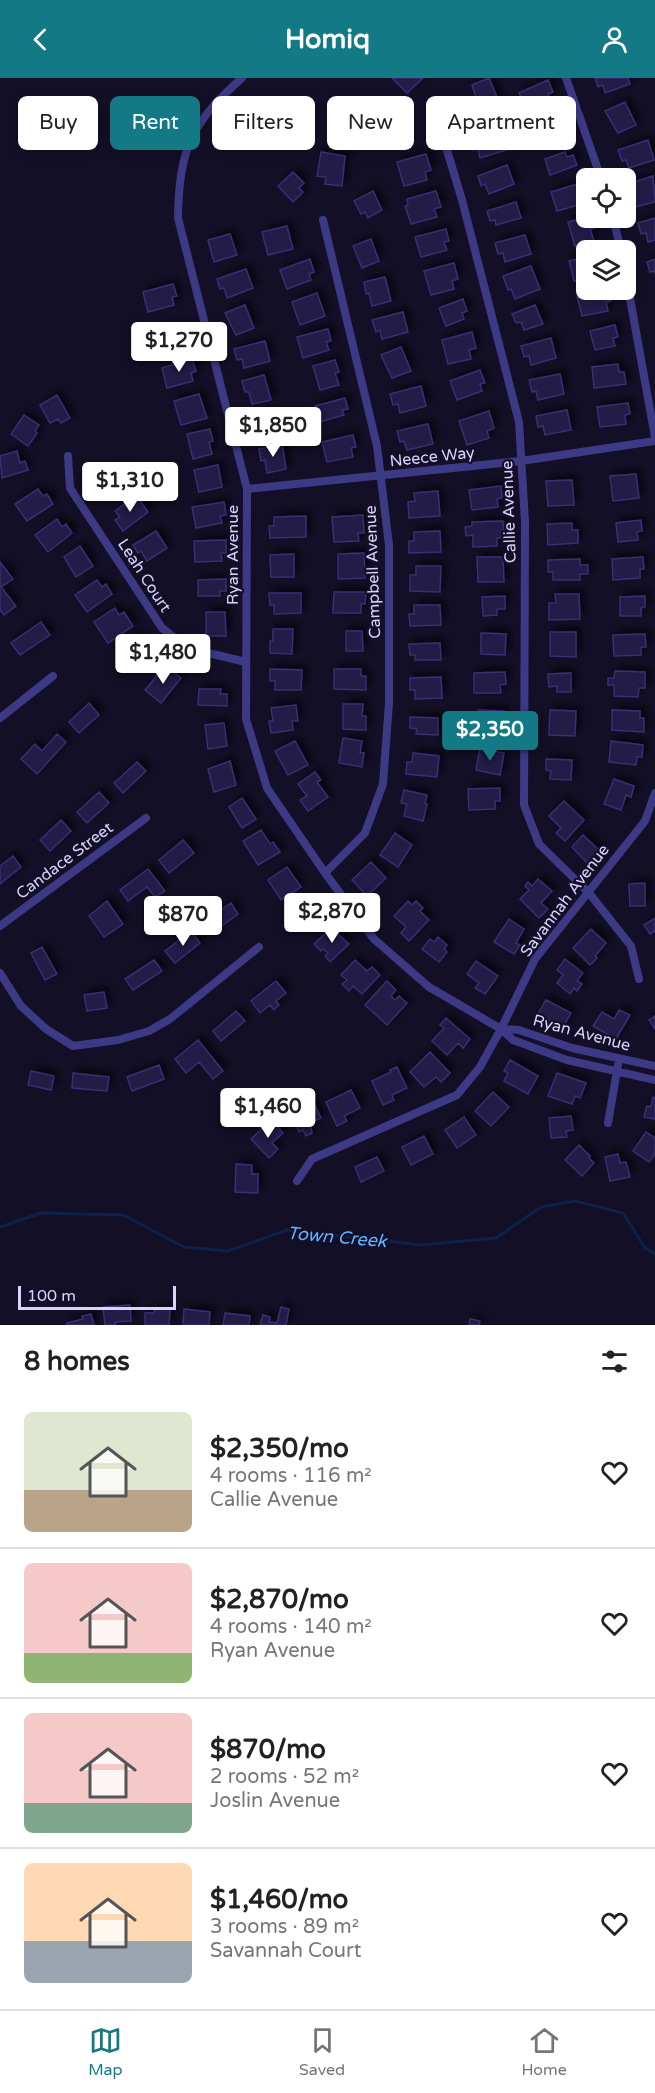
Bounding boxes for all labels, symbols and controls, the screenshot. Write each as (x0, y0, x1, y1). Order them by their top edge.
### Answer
icon: back (24, 23, 57, 56)
text: Homiq (285, 23, 370, 56)
icon: person (598, 23, 631, 56)
chip: Buy (18, 96, 98, 150)
chip: Rent (110, 96, 200, 150)
chip: Filters (212, 96, 315, 150)
chip: New (327, 96, 414, 150)
chip: Apartment (426, 96, 576, 150)
map controls (576, 168, 636, 300)
button: locate (576, 168, 636, 228)
button: layers (576, 240, 636, 300)
pin: $1,270 (130, 322, 228, 373)
text: $1,270 (145, 329, 213, 353)
pin: $1,850 (224, 407, 322, 458)
text: $1,850 (239, 414, 307, 438)
street label: Neece Way (389, 443, 476, 471)
street label: Callie Avenue (497, 460, 521, 564)
pin: $1,310 (81, 462, 179, 513)
text: $1,310 (96, 469, 164, 493)
street label: Ryan Avenue (223, 505, 243, 605)
street label: Campbell Avenue (361, 505, 385, 639)
street label: Leah Court (113, 535, 175, 616)
pin: $1,480 (114, 634, 212, 685)
text: $1,480 (129, 641, 197, 665)
pin: $2,350 (441, 711, 539, 762)
text: $2,350 (456, 718, 524, 742)
street label: Candace Street (12, 818, 117, 904)
street label: Savannah Avenue (516, 840, 614, 961)
pin: $2,870 (283, 893, 381, 944)
pin: $870 (147, 896, 219, 947)
text: $2,870 (298, 900, 366, 924)
text: $870 (158, 903, 208, 927)
street label: Ryan Avenue (531, 1010, 633, 1056)
pin: $1,460 (219, 1088, 317, 1139)
text: $1,460 (234, 1095, 302, 1119)
water label: Town Creek (286, 1222, 389, 1252)
scale bar (18, 1283, 176, 1310)
text: 100 m (27, 1286, 76, 1306)
icon: filters (598, 1345, 631, 1378)
text: 8 homes (24, 1346, 130, 1377)
text: $2,350/mo (210, 1433, 349, 1464)
icon: home (72, 1436, 144, 1508)
icon: heart (598, 1456, 631, 1489)
text: 4 rooms · 116 m² (210, 1464, 372, 1488)
text: Callie Avenue (210, 1488, 338, 1512)
text: $2,870/mo (210, 1584, 349, 1615)
icon: home (72, 1587, 144, 1659)
icon: heart (598, 1607, 631, 1640)
text: 4 rooms · 140 m² (210, 1615, 372, 1639)
text: Ryan Avenue (210, 1639, 335, 1663)
text: $870/mo (210, 1734, 326, 1765)
icon: home (72, 1737, 144, 1809)
icon: heart (598, 1757, 631, 1790)
text: 2 rooms · 52 m² (210, 1765, 359, 1789)
text: Joslin Avenue (210, 1789, 340, 1813)
text: $1,460/mo (210, 1884, 348, 1915)
icon: home (72, 1887, 144, 1959)
icon: heart (598, 1907, 631, 1940)
text: 3 rooms · 89 m² (210, 1915, 359, 1939)
text: Savannah Court (210, 1939, 361, 1963)
tab: Map (88, 2024, 123, 2080)
tab: Saved (299, 2024, 345, 2080)
tab: Home (522, 2024, 567, 2080)

